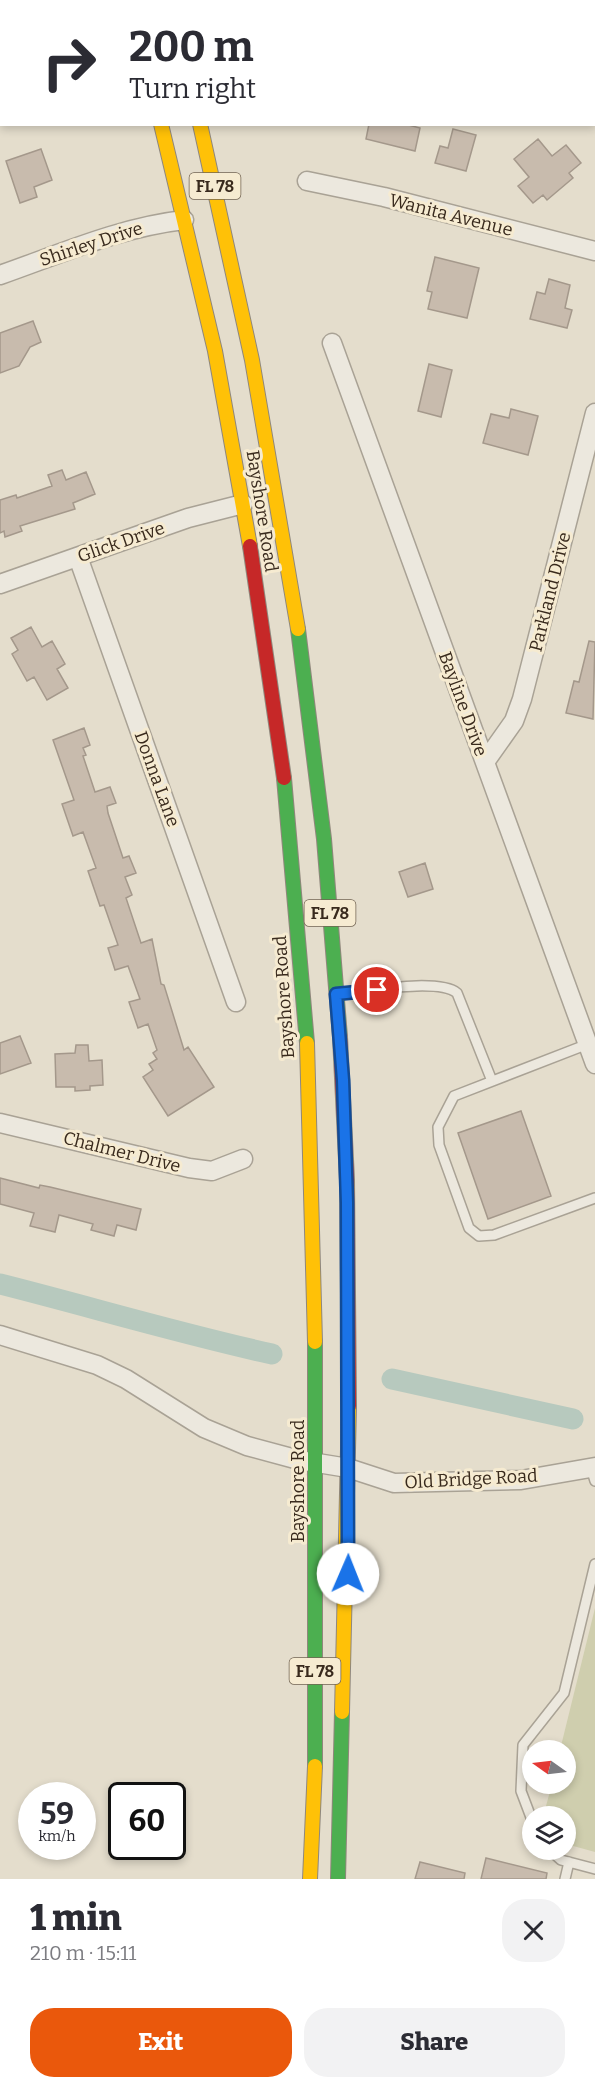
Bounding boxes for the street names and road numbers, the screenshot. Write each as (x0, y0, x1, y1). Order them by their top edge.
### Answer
road number: FL 78 (190, 173, 240, 199)
street label: Wanita Avenue (387, 189, 515, 241)
street label: Shirley Drive (37, 217, 145, 271)
street label: Bayshore Road (242, 449, 283, 574)
street label: Glick Drive (75, 517, 167, 567)
street label: Parkland Drive (525, 530, 575, 654)
street label: Bayline Drive (434, 649, 492, 759)
street label: Donna Lane (130, 728, 184, 830)
road number: FL 78 (304, 900, 356, 926)
street label: Bayshore Road (269, 935, 299, 1059)
street label: Chalmer Drive (61, 1127, 183, 1177)
street label: Bayshore Road (287, 1419, 309, 1543)
street label: Old Bridge Road (404, 1465, 538, 1493)
road number: FL 78 (290, 1658, 340, 1684)

